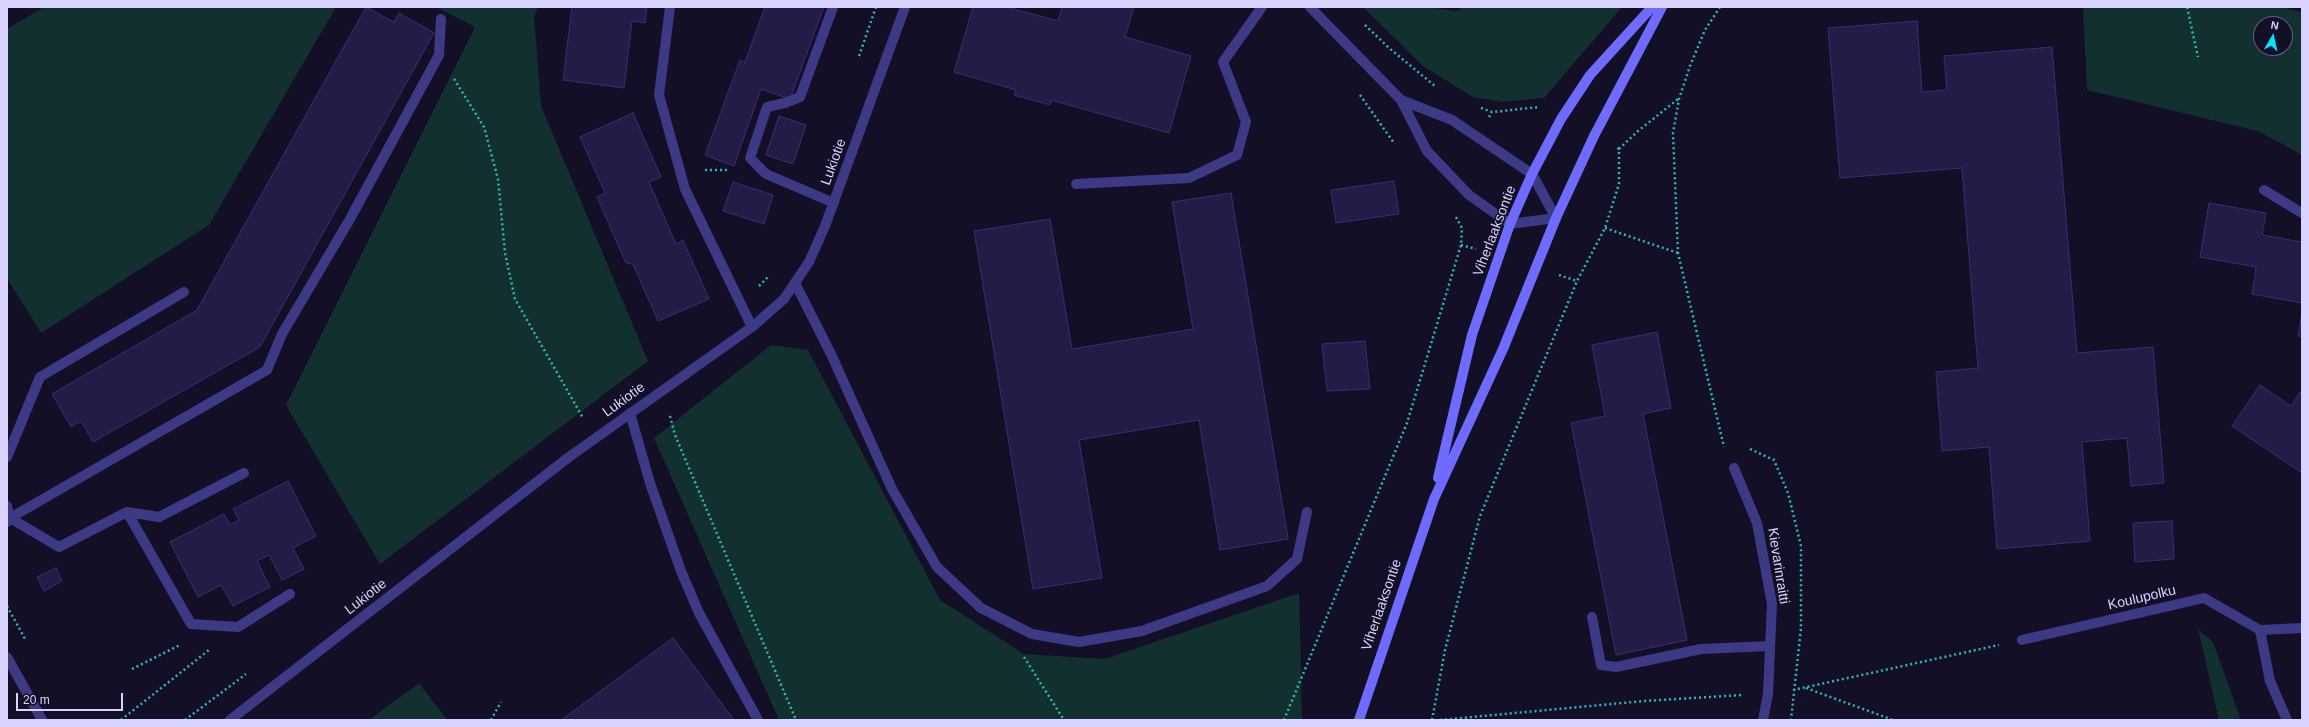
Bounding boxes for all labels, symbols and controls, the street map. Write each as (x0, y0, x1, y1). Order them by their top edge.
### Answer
north arrow (2253, 16, 2293, 56)
text: N (2270, 19, 2280, 32)
street label: Lukiotie (818, 136, 850, 188)
street label: Viherlaaksontie (1470, 183, 1520, 279)
street label: Lukiotie (600, 379, 648, 421)
street label: Kievarinraitti (1764, 527, 1792, 605)
street label: Viherlaaksontie (1359, 557, 1405, 653)
street label: Lukiotie (342, 576, 390, 618)
street label: Koulupolku (2106, 582, 2178, 614)
scale bar (18, 685, 125, 711)
text: 20 m (23, 693, 50, 707)

